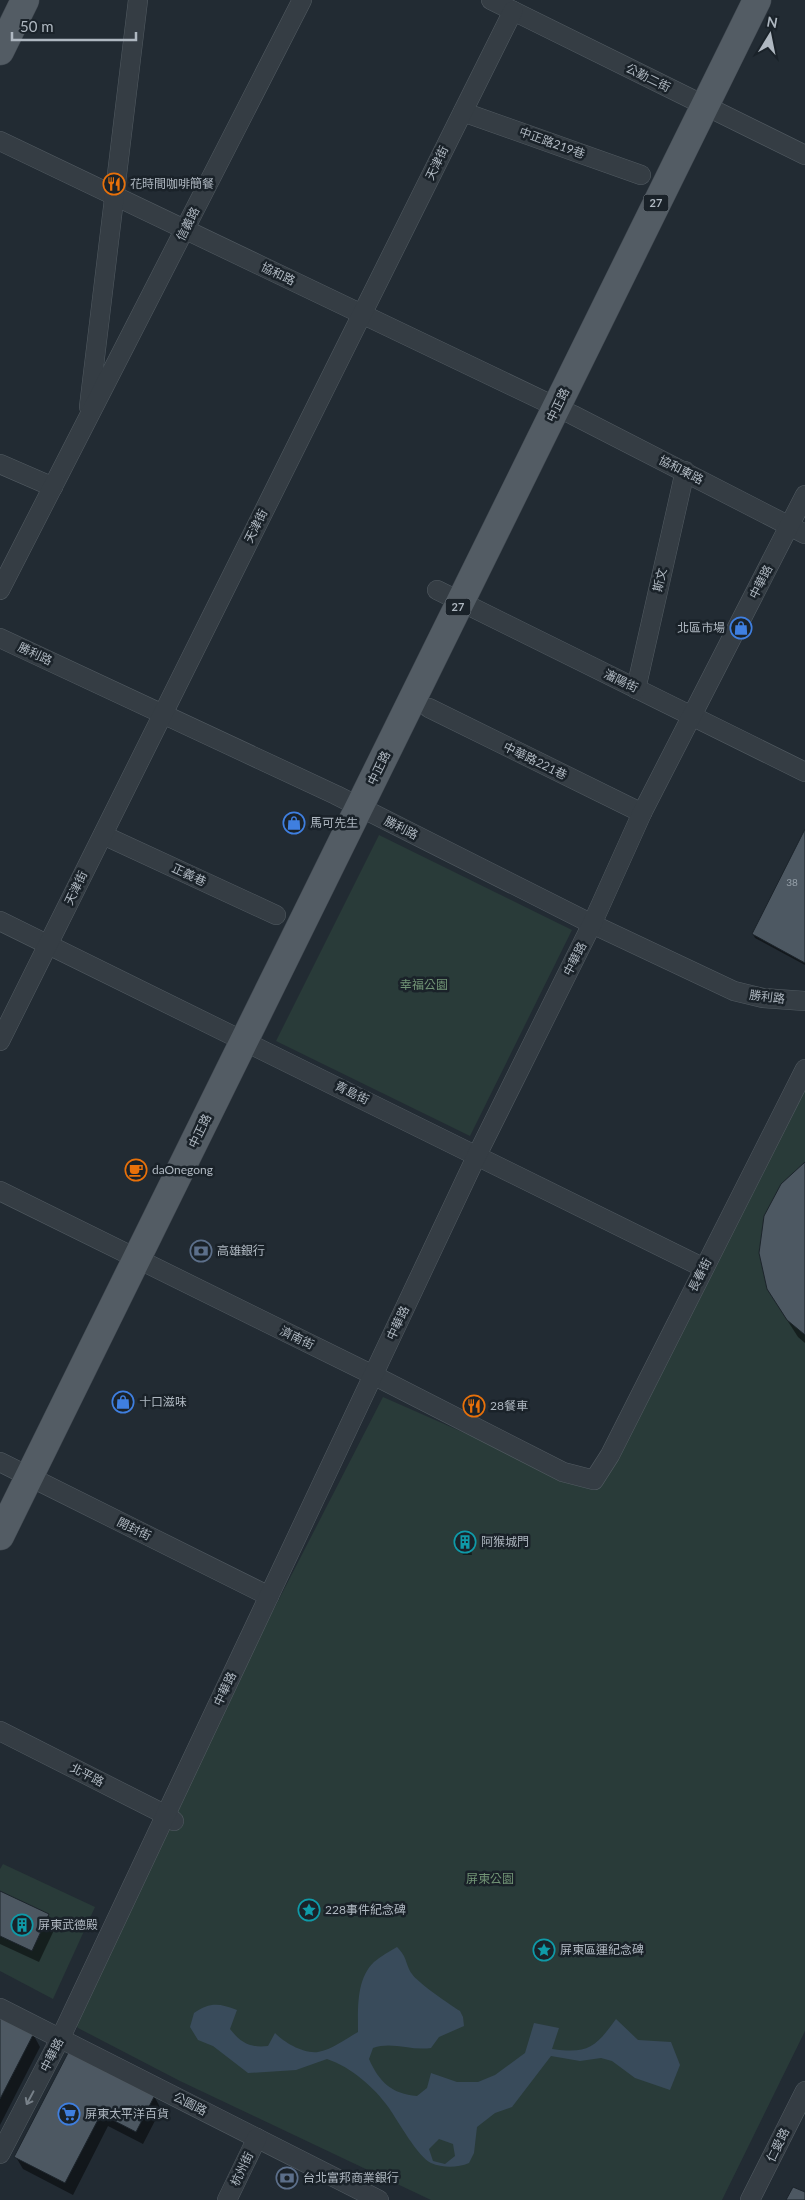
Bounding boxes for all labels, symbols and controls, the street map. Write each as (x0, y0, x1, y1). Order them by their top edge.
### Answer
scale bar (12, 10, 136, 42)
north arrow (745, 10, 795, 60)
text: N (766, 12, 779, 31)
text: 50 m (20, 17, 54, 35)
street label: 公勤二街 (623, 60, 673, 95)
street label: 中正路219巷 (517, 124, 587, 161)
street label: 天津街 (422, 143, 451, 182)
restaurant icon: 花時間咖啡簡餐 (102, 172, 126, 196)
place label: 花時間咖啡簡餐 (130, 176, 214, 191)
road number: 27 (644, 194, 668, 212)
street label: 信義路 (173, 204, 202, 243)
street label: 協和路 (259, 259, 298, 288)
street label: 中正路 (543, 385, 572, 424)
street label: 協和東路 (656, 452, 706, 487)
street label: 天津街 (241, 506, 270, 545)
street label: 中華路 (746, 562, 775, 601)
street label: 斯文 (650, 567, 670, 593)
road number: 27 (446, 598, 470, 616)
shop icon: 北區市場 (729, 616, 753, 640)
place label: 北區市場 (677, 620, 725, 635)
street label: 勝利路 (16, 639, 55, 668)
street label: 瀋陽街 (602, 666, 641, 695)
street label: 中華路221巷 (501, 739, 569, 782)
street label: 中正路 (364, 748, 393, 787)
shop icon: 馬可先生 (282, 811, 306, 835)
street label: 勝利路 (382, 813, 421, 842)
place label: 馬可先生 (310, 815, 358, 830)
street label: 正義巷 (170, 860, 209, 889)
street label: 天津街 (61, 868, 90, 907)
house number: 38 (786, 876, 798, 888)
street label: 中華路 (560, 939, 589, 978)
park label: 幸福公園 (400, 977, 448, 992)
street label: 勝利路 (748, 987, 786, 1006)
street label: 青島街 (333, 1078, 372, 1107)
street label: 中正路 (185, 1111, 214, 1150)
cafe icon: daOnegong (124, 1158, 148, 1182)
place label: daOnegong (152, 1162, 213, 1177)
bank icon: 高雄銀行 (189, 1239, 213, 1263)
place label: 高雄銀行 (217, 1243, 265, 1258)
street label: 長春街 (685, 1255, 714, 1294)
street label: 中華路 (383, 1303, 412, 1342)
street label: 濟南街 (278, 1323, 317, 1352)
shop icon: 十口滋味 (111, 1390, 135, 1414)
place label: 十口滋味 (139, 1394, 187, 1409)
restaurant icon: 28餐車 (462, 1394, 486, 1418)
place label: 28餐車 (490, 1398, 528, 1413)
street label: 開封街 (115, 1514, 154, 1543)
building icon: 阿猴城門 (453, 1530, 477, 1554)
place label: 阿猴城門 (481, 1534, 529, 1549)
street label: 中華路 (210, 1669, 239, 1708)
street label: 北平路 (68, 1760, 107, 1789)
park label: 屏東公園 (466, 1871, 514, 1886)
place icon: 228事件紀念碑 (297, 1898, 321, 1922)
place label: 228事件紀念碑 (325, 1902, 406, 1917)
building icon: 屏東武德殿 (10, 1913, 34, 1937)
place label: 屏東武德殿 (38, 1917, 98, 1932)
place icon: 屏東區運紀念碑 (532, 1938, 556, 1962)
place label: 屏東區運紀念碑 (560, 1942, 644, 1957)
street label: 中華路 (37, 2035, 66, 2074)
street label: 公園路 (171, 2089, 210, 2118)
one-way arrow (25, 2090, 34, 2105)
supermarket icon: 屏東太平洋百貨 (57, 2102, 81, 2126)
place label: 屏東太平洋百貨 (85, 2106, 169, 2121)
street label: 仁愛路 (763, 2125, 792, 2164)
street label: 杭州街 (227, 2149, 256, 2188)
bank icon: 台北富邦商業銀行 (275, 2166, 299, 2190)
place label: 台北富邦商業銀行 (303, 2170, 399, 2185)

